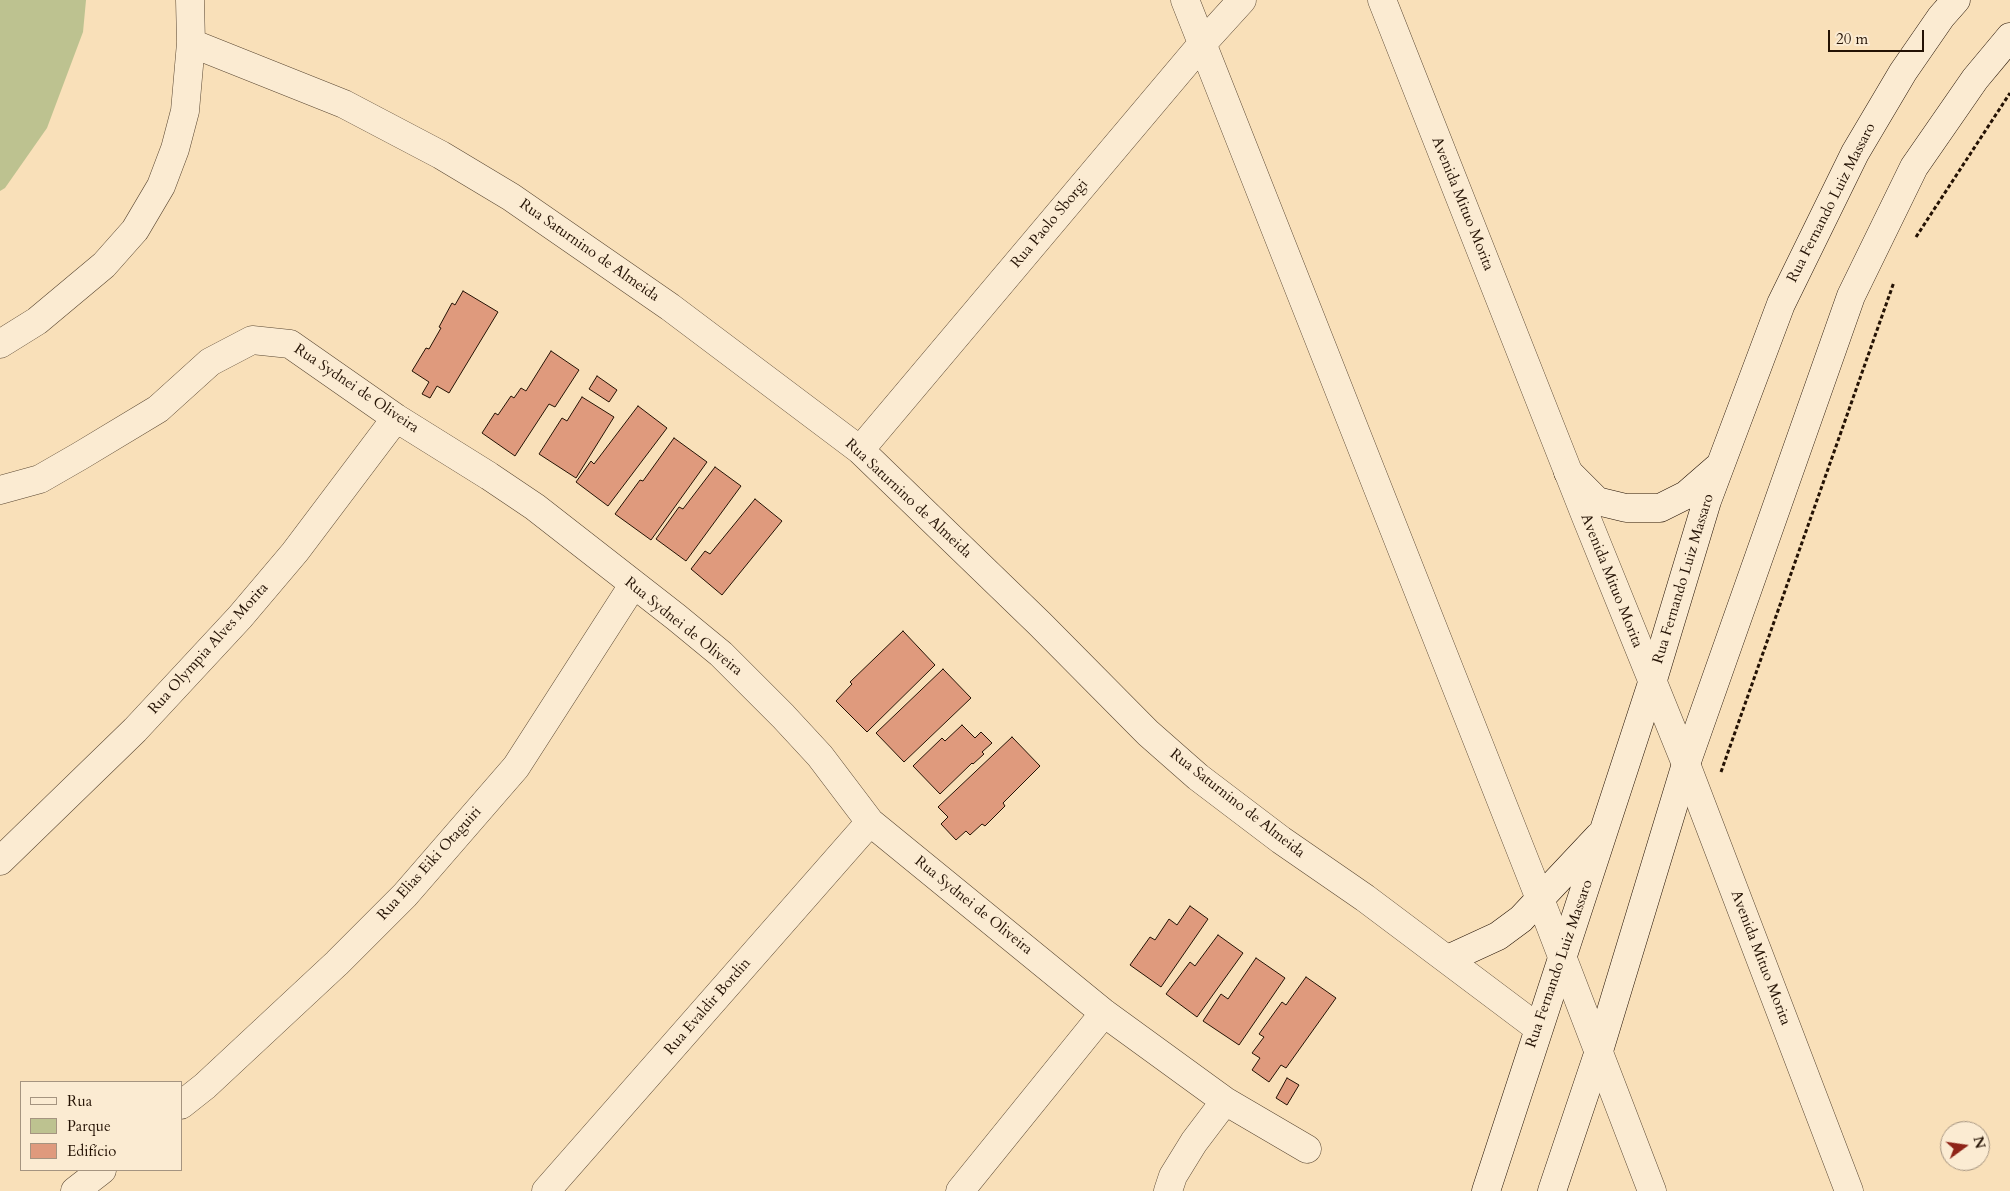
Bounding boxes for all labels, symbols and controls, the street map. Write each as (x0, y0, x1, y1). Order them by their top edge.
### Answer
scale bar (1830, 20, 1926, 52)
text: 20 m (1836, 29, 1868, 49)
street label: Rua Fernando Luiz Massaro (1784, 120, 1880, 286)
street label: Avenida Mituo Morita (1427, 134, 1497, 274)
street label: Rua Paolo Sborgi (1008, 176, 1092, 272)
street label: Rua Saturnino de Almeida (516, 196, 662, 306)
street label: Rua Sydnei de Oliveira (290, 341, 422, 437)
street label: Rua Saturnino de Almeida (841, 436, 975, 562)
street label: Rua Fernando Luiz Massaro (1650, 492, 1718, 666)
street label: Avenida Mituo Morita (1576, 511, 1646, 651)
street label: Rua Sydnei de Oliveira (620, 574, 746, 680)
street label: Rua Olympia Alves Morita (145, 580, 273, 718)
street label: Rua Saturnino de Almeida (1166, 746, 1308, 862)
street label: Rua Elias Eiki Otaguiri (374, 804, 486, 924)
street label: Rua Sydnei de Oliveira (910, 853, 1036, 959)
street label: Rua Fernando Luiz Massaro (1523, 878, 1597, 1050)
street label: Avenida Mituo Morita (1726, 888, 1794, 1028)
street label: Rua Evaldir Bordin (661, 955, 755, 1059)
legend (20, 1081, 182, 1171)
text: Rua (67, 1091, 92, 1111)
text: Parque (67, 1116, 111, 1136)
north arrow (1940, 1121, 1990, 1171)
text: N (1968, 1134, 1990, 1151)
text: Edifício (67, 1141, 116, 1161)

